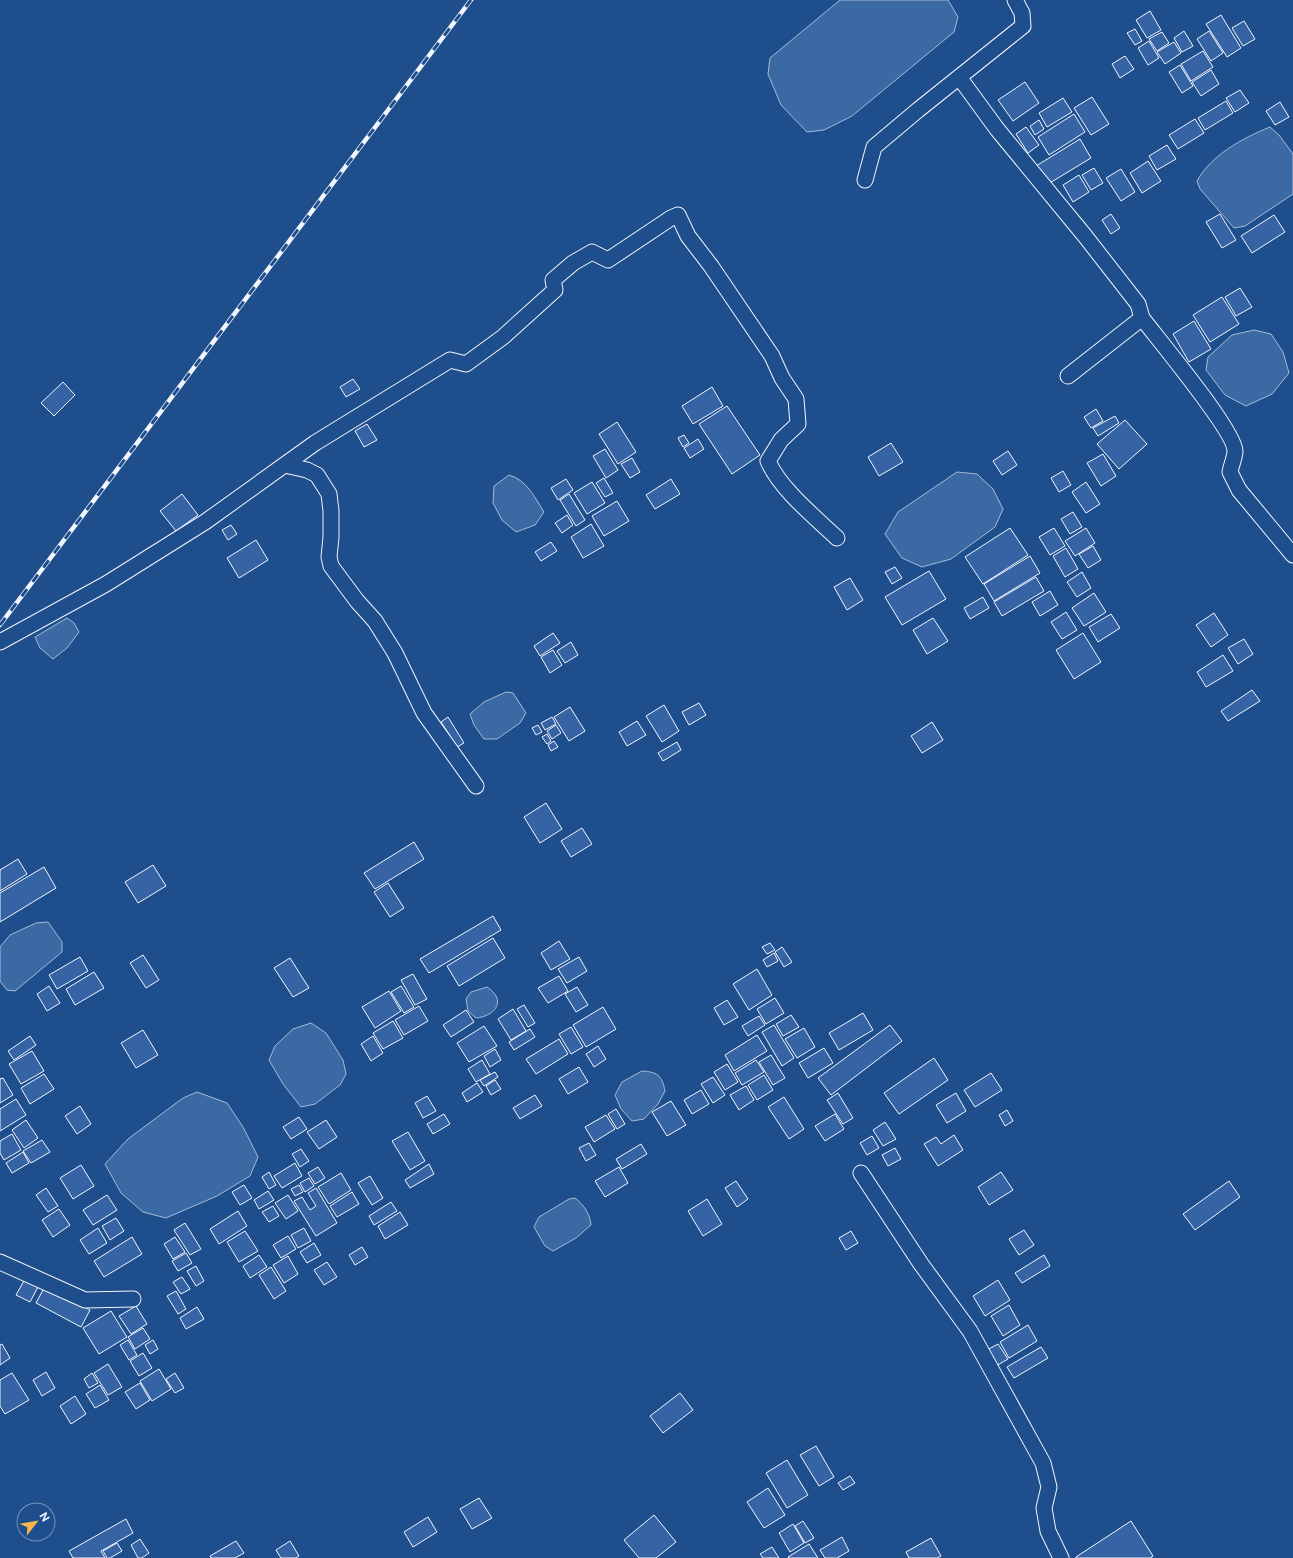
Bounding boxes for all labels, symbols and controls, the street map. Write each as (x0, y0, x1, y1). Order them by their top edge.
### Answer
north arrow (16, 1502, 56, 1542)
text: N (37, 1510, 52, 1524)

